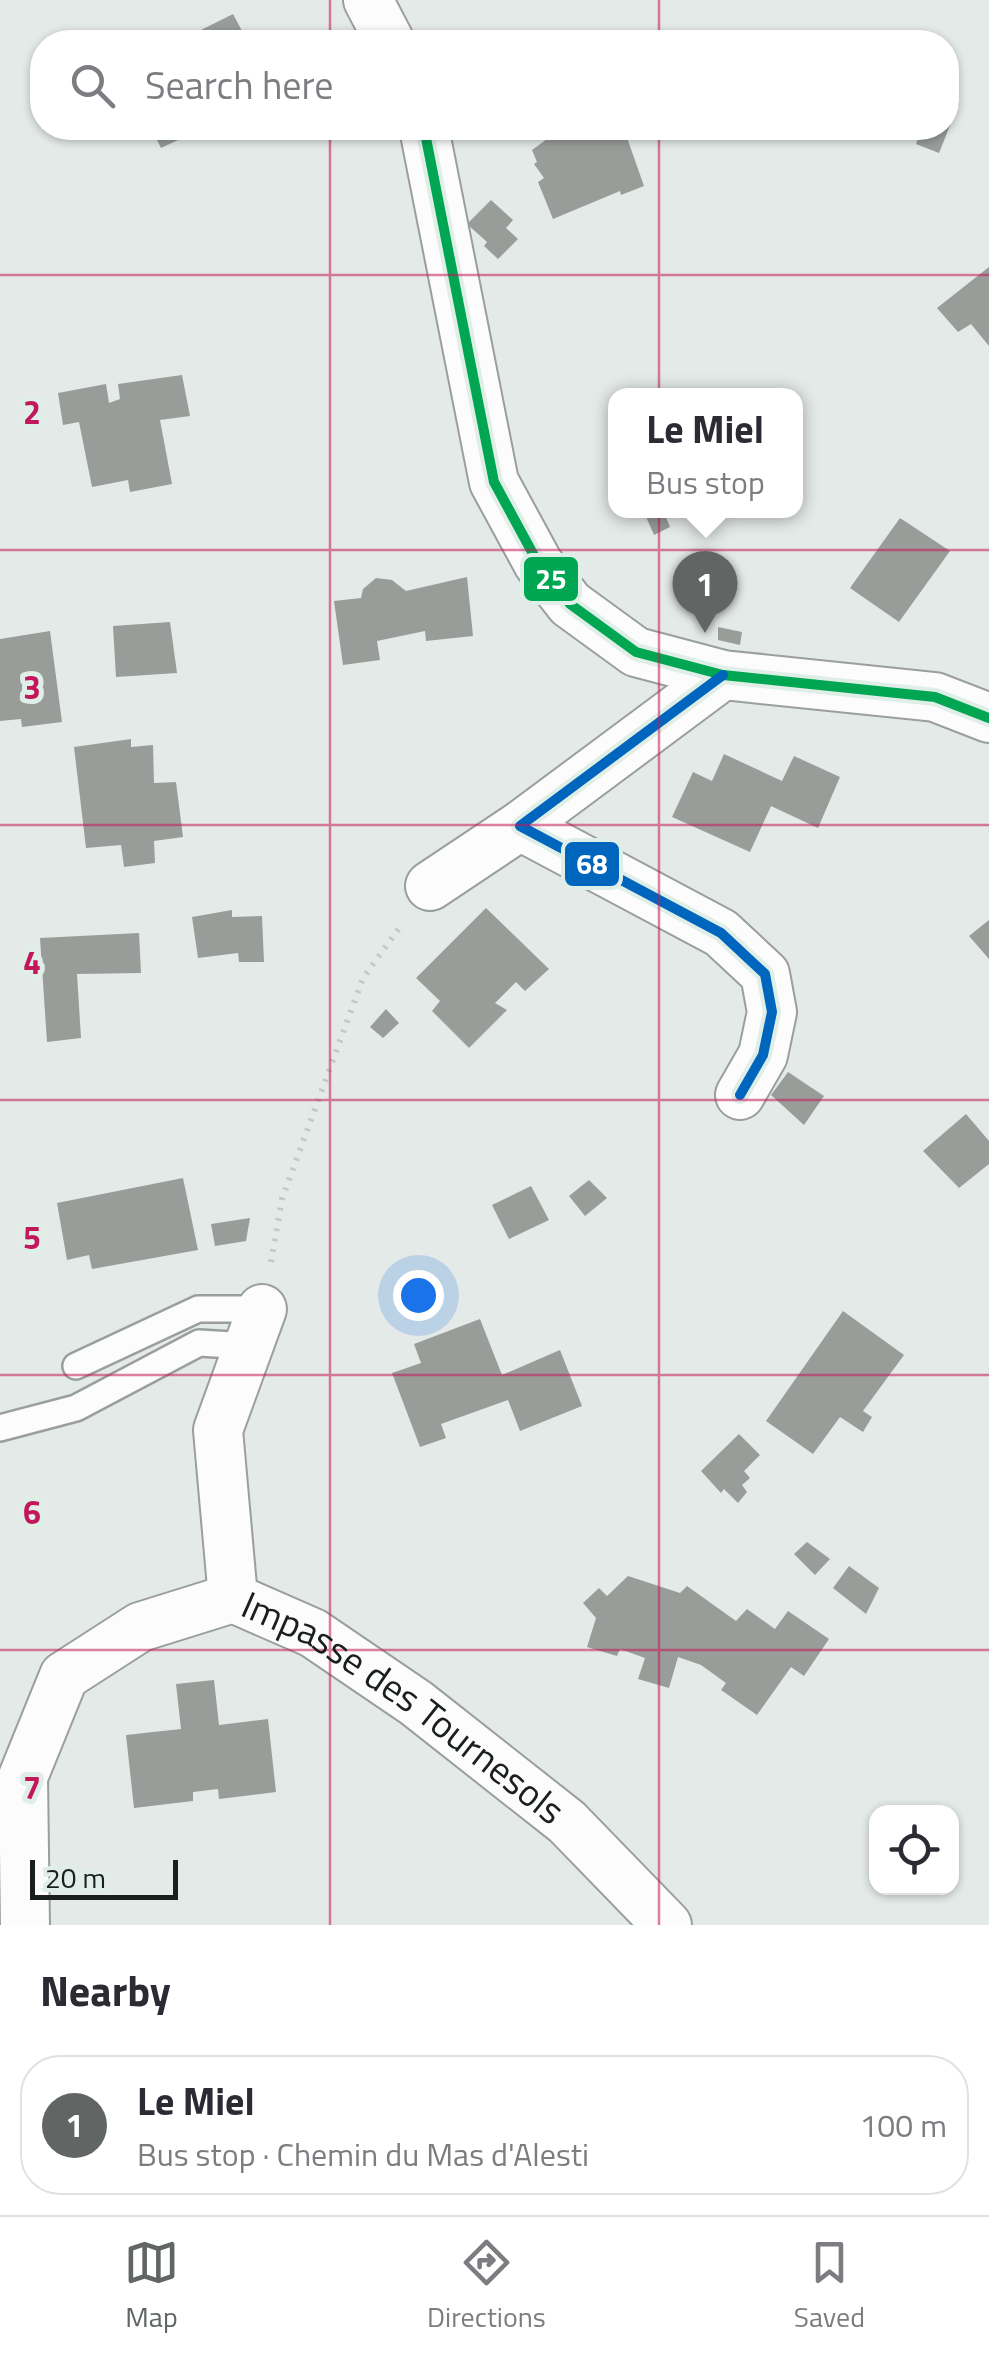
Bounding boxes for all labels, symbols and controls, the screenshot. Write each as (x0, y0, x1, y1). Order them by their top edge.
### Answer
search box (30, 30, 959, 140)
text: Search here (145, 56, 333, 114)
icon: search (65, 58, 120, 113)
text: 2 (23, 388, 41, 436)
popup (608, 388, 803, 518)
text: Le Miel (646, 400, 764, 458)
text: Bus stop (646, 458, 765, 506)
pin: 1 (672, 550, 738, 633)
line badge: 25 (522, 555, 580, 603)
text: 25 (535, 557, 567, 600)
text: 3 (23, 663, 41, 711)
line badge: 68 (563, 840, 621, 888)
text: 68 (576, 842, 608, 885)
text: 4 (23, 938, 41, 986)
text: 5 (23, 1213, 41, 1261)
your location (393, 1270, 444, 1321)
text: 6 (23, 1488, 41, 1536)
street label: Impasse des Tournesols (233, 1575, 578, 1838)
text: 7 (23, 1763, 41, 1811)
map controls (869, 1805, 959, 1895)
button: locate (869, 1805, 959, 1895)
scale bar (30, 1855, 178, 1900)
text: 20 m (45, 1856, 106, 1899)
text: Nearby (40, 1958, 171, 2022)
text: Le Miel (137, 2072, 255, 2130)
text: 1 (66, 2101, 83, 2149)
text: 100 m (859, 2101, 947, 2149)
text: Bus stop · Chemin du Mas d'Alesti (137, 2130, 589, 2178)
tab: Map (124, 2235, 179, 2338)
tab: Directions (427, 2235, 546, 2338)
tab: Saved (794, 2235, 865, 2338)

